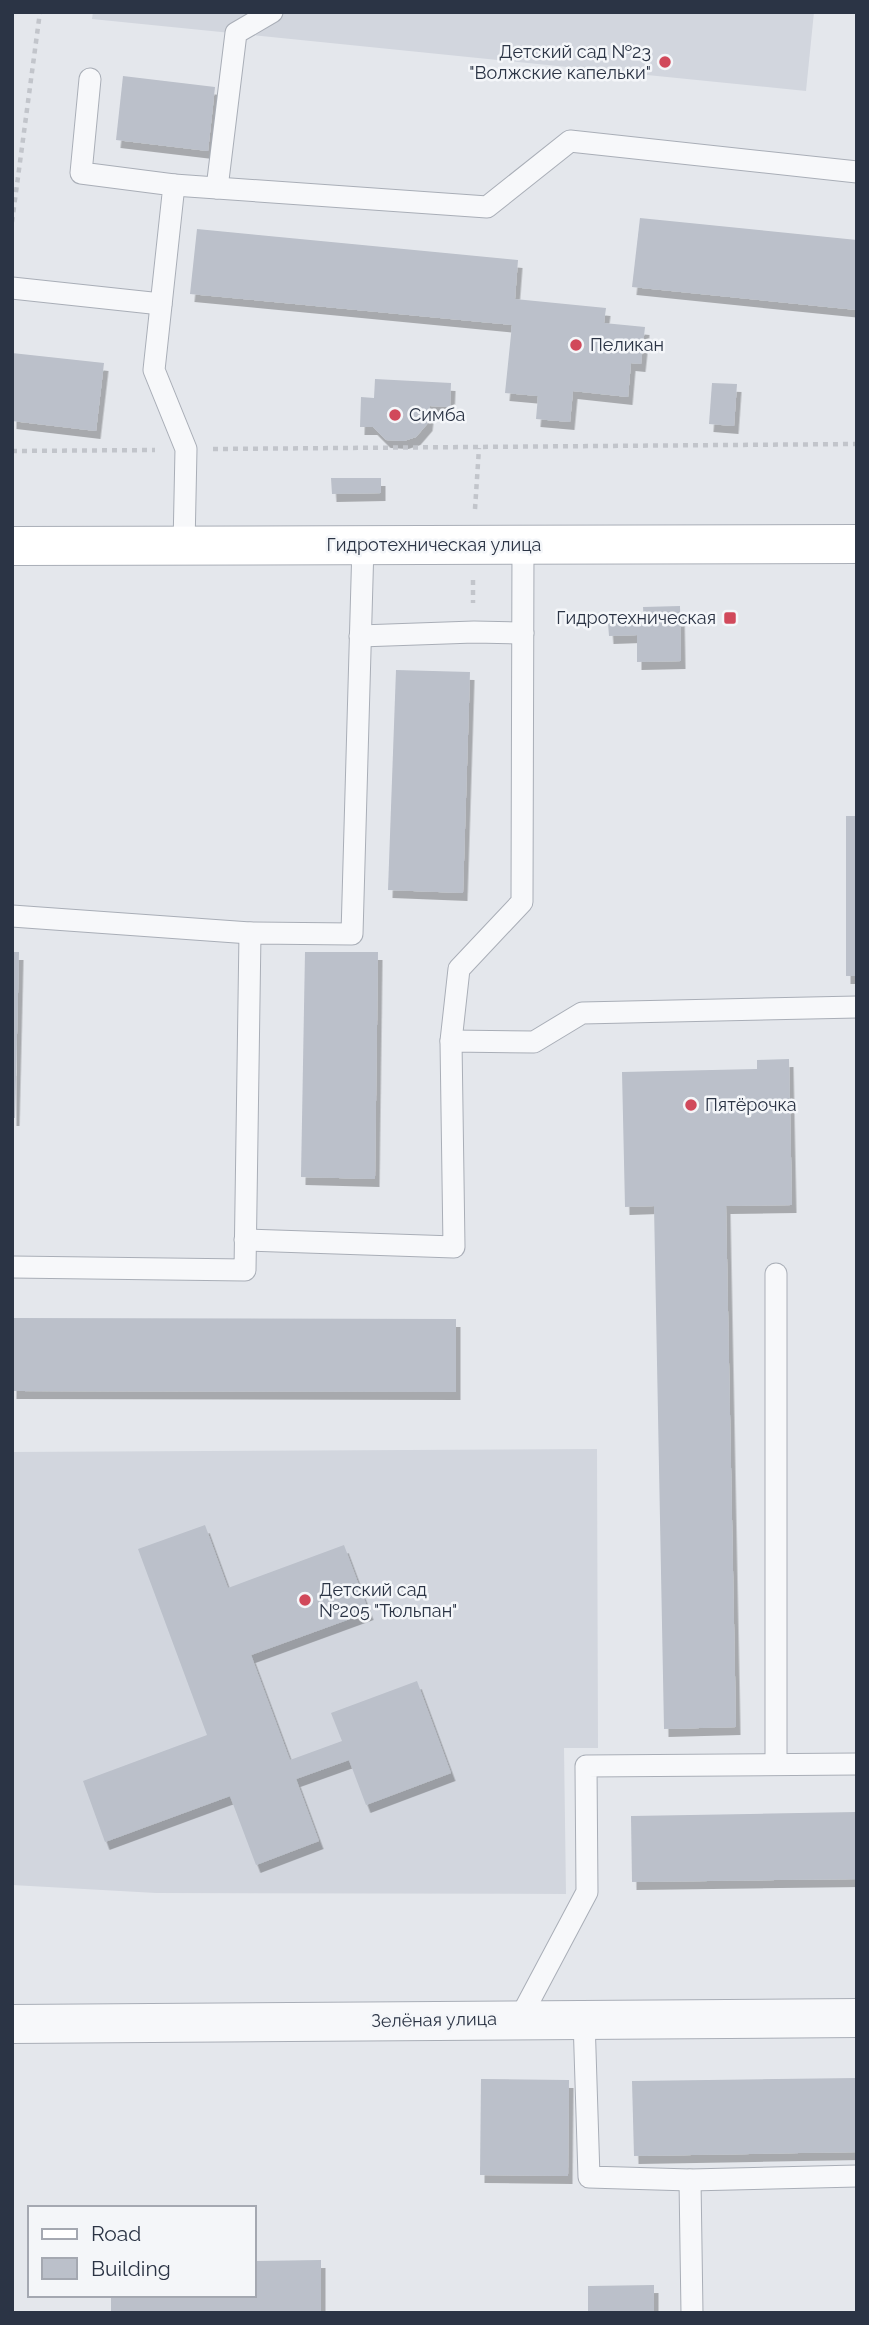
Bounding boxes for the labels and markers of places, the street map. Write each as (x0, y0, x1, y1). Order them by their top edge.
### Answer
place label: Детский сад №23 "Волжские капельки" (469, 41, 651, 83)
marker: Детский сад №23 "Волжские капельки" (657, 54, 673, 70)
place label: Пеликан (590, 334, 664, 355)
marker: Пеликан (568, 337, 584, 353)
place label: Симба (409, 404, 465, 425)
marker: Симба (387, 407, 403, 423)
place label: Гидротехническая (556, 607, 716, 628)
marker: Гидротехническая (722, 610, 738, 626)
place label: Пятёрочка (705, 1094, 797, 1115)
marker: Пятёрочка (683, 1097, 699, 1113)
place label: Детский сад №205 "Тюльпан" (319, 1579, 457, 1621)
marker: Детский сад №205 "Тюльпан" (297, 1592, 313, 1608)

